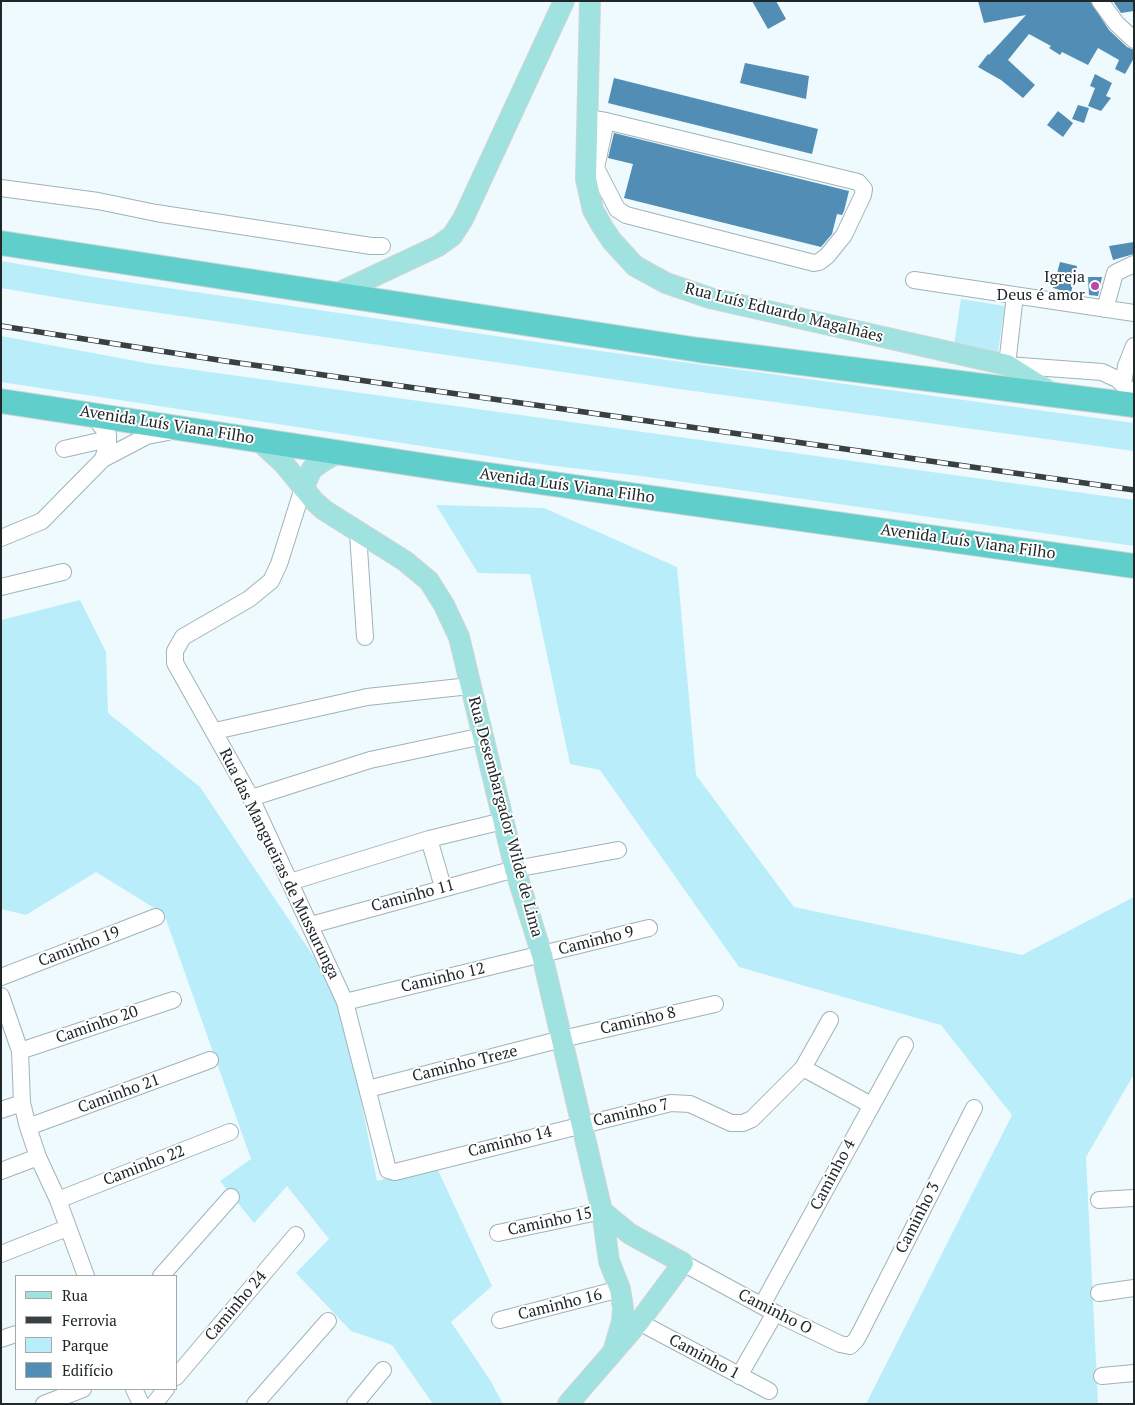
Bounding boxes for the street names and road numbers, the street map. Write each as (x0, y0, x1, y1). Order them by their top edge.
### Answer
street label: Rua Luís Eduardo Magalhães (683, 279, 885, 347)
street label: Avenida Luís Viana Filho (78, 402, 256, 448)
street label: Avenida Luís Viana Filho (478, 464, 656, 508)
street label: Avenida Luís Viana Filho (879, 520, 1057, 564)
street label: Rua Desembargador Wilde de Lima (464, 695, 546, 939)
street label: Rua das Mangueiras de Mussurunga (215, 746, 343, 982)
street label: Caminho 11 (369, 876, 457, 916)
street label: Caminho 9 (556, 922, 636, 960)
street label: Caminho 19 (36, 923, 122, 971)
street label: Caminho 12 (399, 959, 487, 997)
street label: Caminho 20 (53, 1002, 141, 1048)
street label: Caminho 8 (598, 1003, 678, 1039)
street label: Caminho Treze (410, 1042, 520, 1086)
street label: Caminho 21 (75, 1070, 163, 1118)
street label: Caminho 7 (591, 1095, 671, 1131)
street label: Caminho 14 (466, 1122, 554, 1162)
street label: Caminho 4 (806, 1136, 860, 1214)
street label: Caminho 22 (101, 1142, 187, 1190)
street label: Caminho 3 (892, 1179, 944, 1257)
street label: Caminho 15 (506, 1204, 594, 1240)
street label: Caminho 24 (201, 1267, 271, 1345)
street label: Caminho 16 (516, 1285, 604, 1325)
street label: Caminho O (735, 1285, 815, 1339)
street label: Caminho 1 (665, 1330, 743, 1384)

